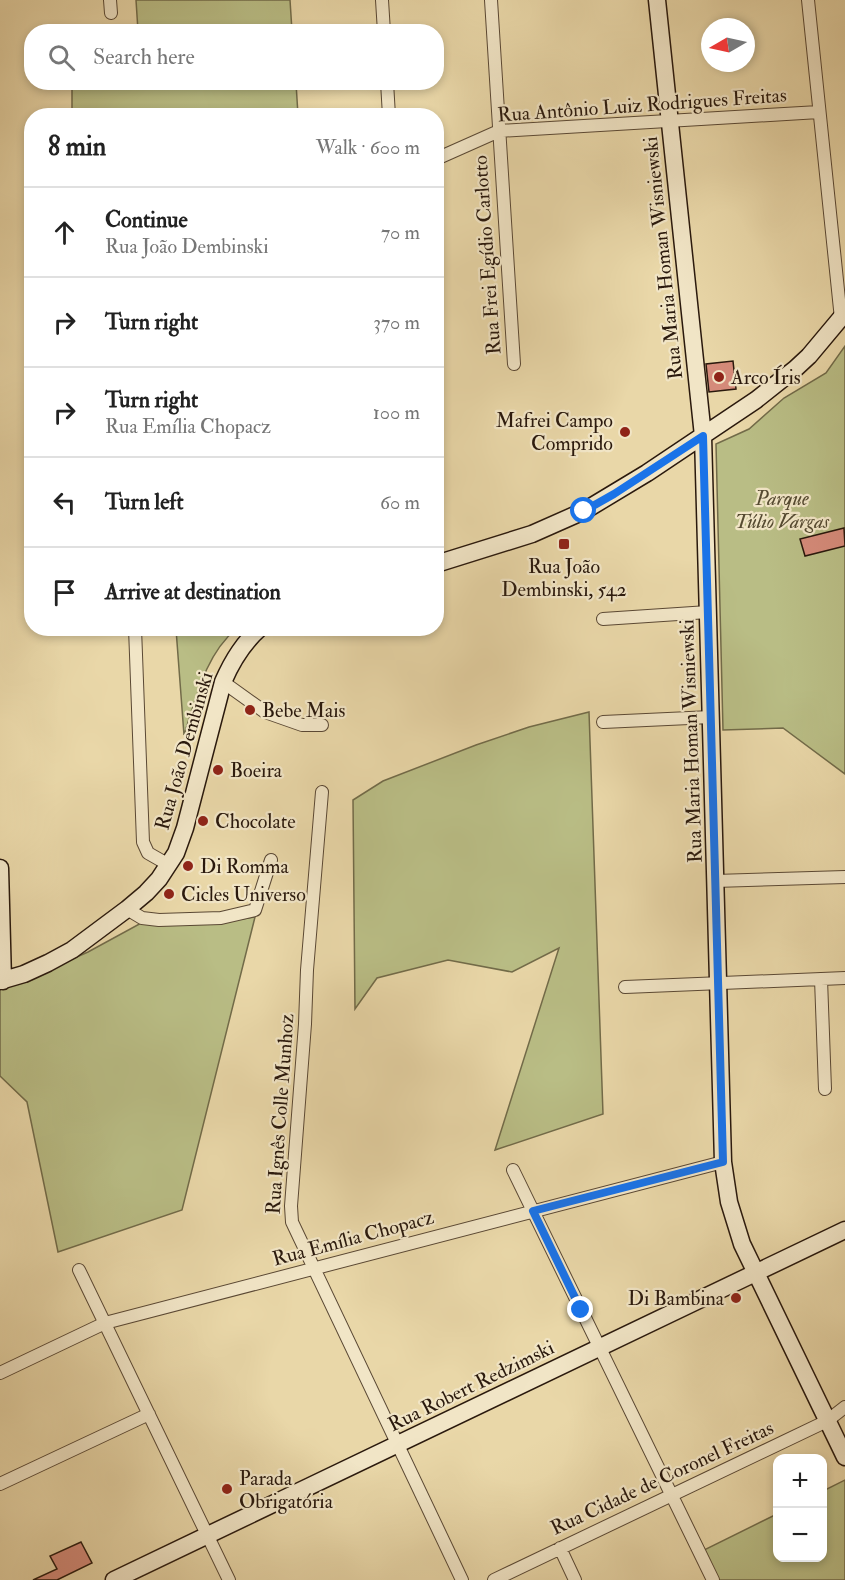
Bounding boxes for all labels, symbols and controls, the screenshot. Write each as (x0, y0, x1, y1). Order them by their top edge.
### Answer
north arrow (701, 18, 755, 72)
search box (24, 24, 444, 90)
icon: search (45, 41, 78, 74)
text: Search here (93, 43, 195, 71)
street label: Rua Antônio Luiz Rodrigues Freitas (496, 82, 788, 128)
text: 8 min (48, 131, 106, 163)
text: Walk · 600 m (316, 135, 420, 160)
street label: Rua Maria Homan Wisniewski (638, 135, 688, 381)
street label: Rua Frei Egídio Carlotto (468, 154, 506, 356)
text: Continue (105, 206, 188, 234)
icon: ahead (48, 216, 81, 249)
text: 70 m (381, 220, 420, 245)
text: Rua João Dembinski (105, 234, 269, 259)
icon: right (48, 306, 81, 339)
text: Turn right (105, 308, 198, 336)
text: 370 m (373, 310, 420, 335)
place label: Arco Íris (730, 364, 801, 390)
marker: Arco Íris (712, 370, 726, 384)
text: Turn right (105, 386, 198, 414)
icon: right (48, 396, 81, 429)
text: 100 m (373, 400, 420, 425)
place label: Mafrei Campo Comprido (496, 408, 613, 457)
text: Rua Emília Chopacz (105, 414, 271, 439)
marker: Mafrei Campo Comprido (618, 425, 632, 439)
icon: left (48, 486, 81, 519)
park label: Parque Túlio Vargas (735, 486, 829, 534)
text: Turn left (105, 488, 184, 516)
text: 60 m (380, 490, 420, 515)
route start (570, 497, 596, 523)
marker: Rua João Dembinski, 542 (557, 537, 571, 551)
place label: Rua João Dembinski, 542 (501, 554, 627, 602)
icon: arrive (48, 576, 81, 609)
text: Arrive at destination (105, 578, 281, 606)
street label: Rua Maria Homan Wisniewski (674, 619, 708, 863)
street label: Rua João Dembinski (149, 669, 219, 833)
place label: Bebe Mais (262, 698, 346, 723)
marker: Bebe Mais (243, 703, 257, 717)
place label: Boeira (230, 758, 283, 783)
marker: Boeira (211, 763, 225, 777)
place label: Chocolate (215, 809, 296, 834)
marker: Chocolate (196, 814, 210, 828)
place label: Di Romma (200, 854, 290, 879)
marker: Di Romma (181, 859, 195, 873)
place label: Cicles Universo (181, 882, 306, 907)
marker: Cicles Universo (162, 887, 176, 901)
street label: Rua Ignês Colle Munhoz (261, 1013, 300, 1215)
street label: Rua Emília Chopacz (270, 1204, 437, 1273)
place label: Di Bambina (628, 1286, 725, 1311)
marker: Di Bambina (729, 1291, 743, 1305)
route end (567, 1296, 593, 1322)
street label: Rua Robert Redzimski (384, 1335, 558, 1437)
street label: Rua Cidade de Coronel Freitas (546, 1415, 778, 1541)
map controls (773, 1454, 827, 1562)
button: + (773, 1454, 827, 1508)
place label: Parada Obrigatória (239, 1466, 334, 1514)
marker: Parada Obrigatória (220, 1482, 234, 1496)
button: − (773, 1508, 827, 1562)

